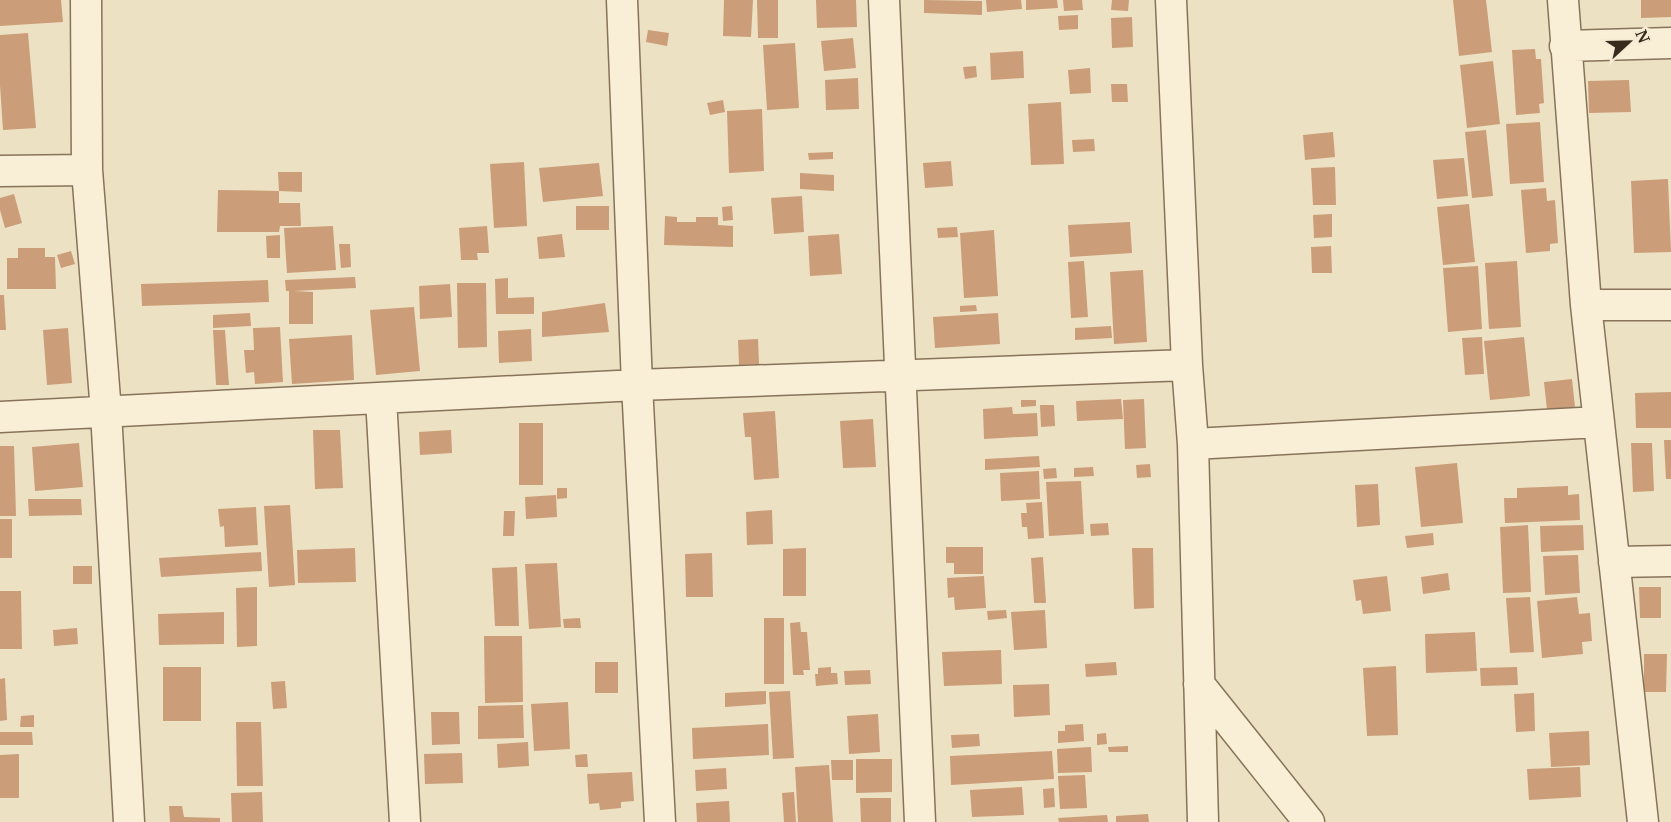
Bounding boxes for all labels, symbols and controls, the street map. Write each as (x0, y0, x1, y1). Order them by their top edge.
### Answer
north arrow (1599, 12, 1659, 72)
text: N (1630, 26, 1656, 47)

